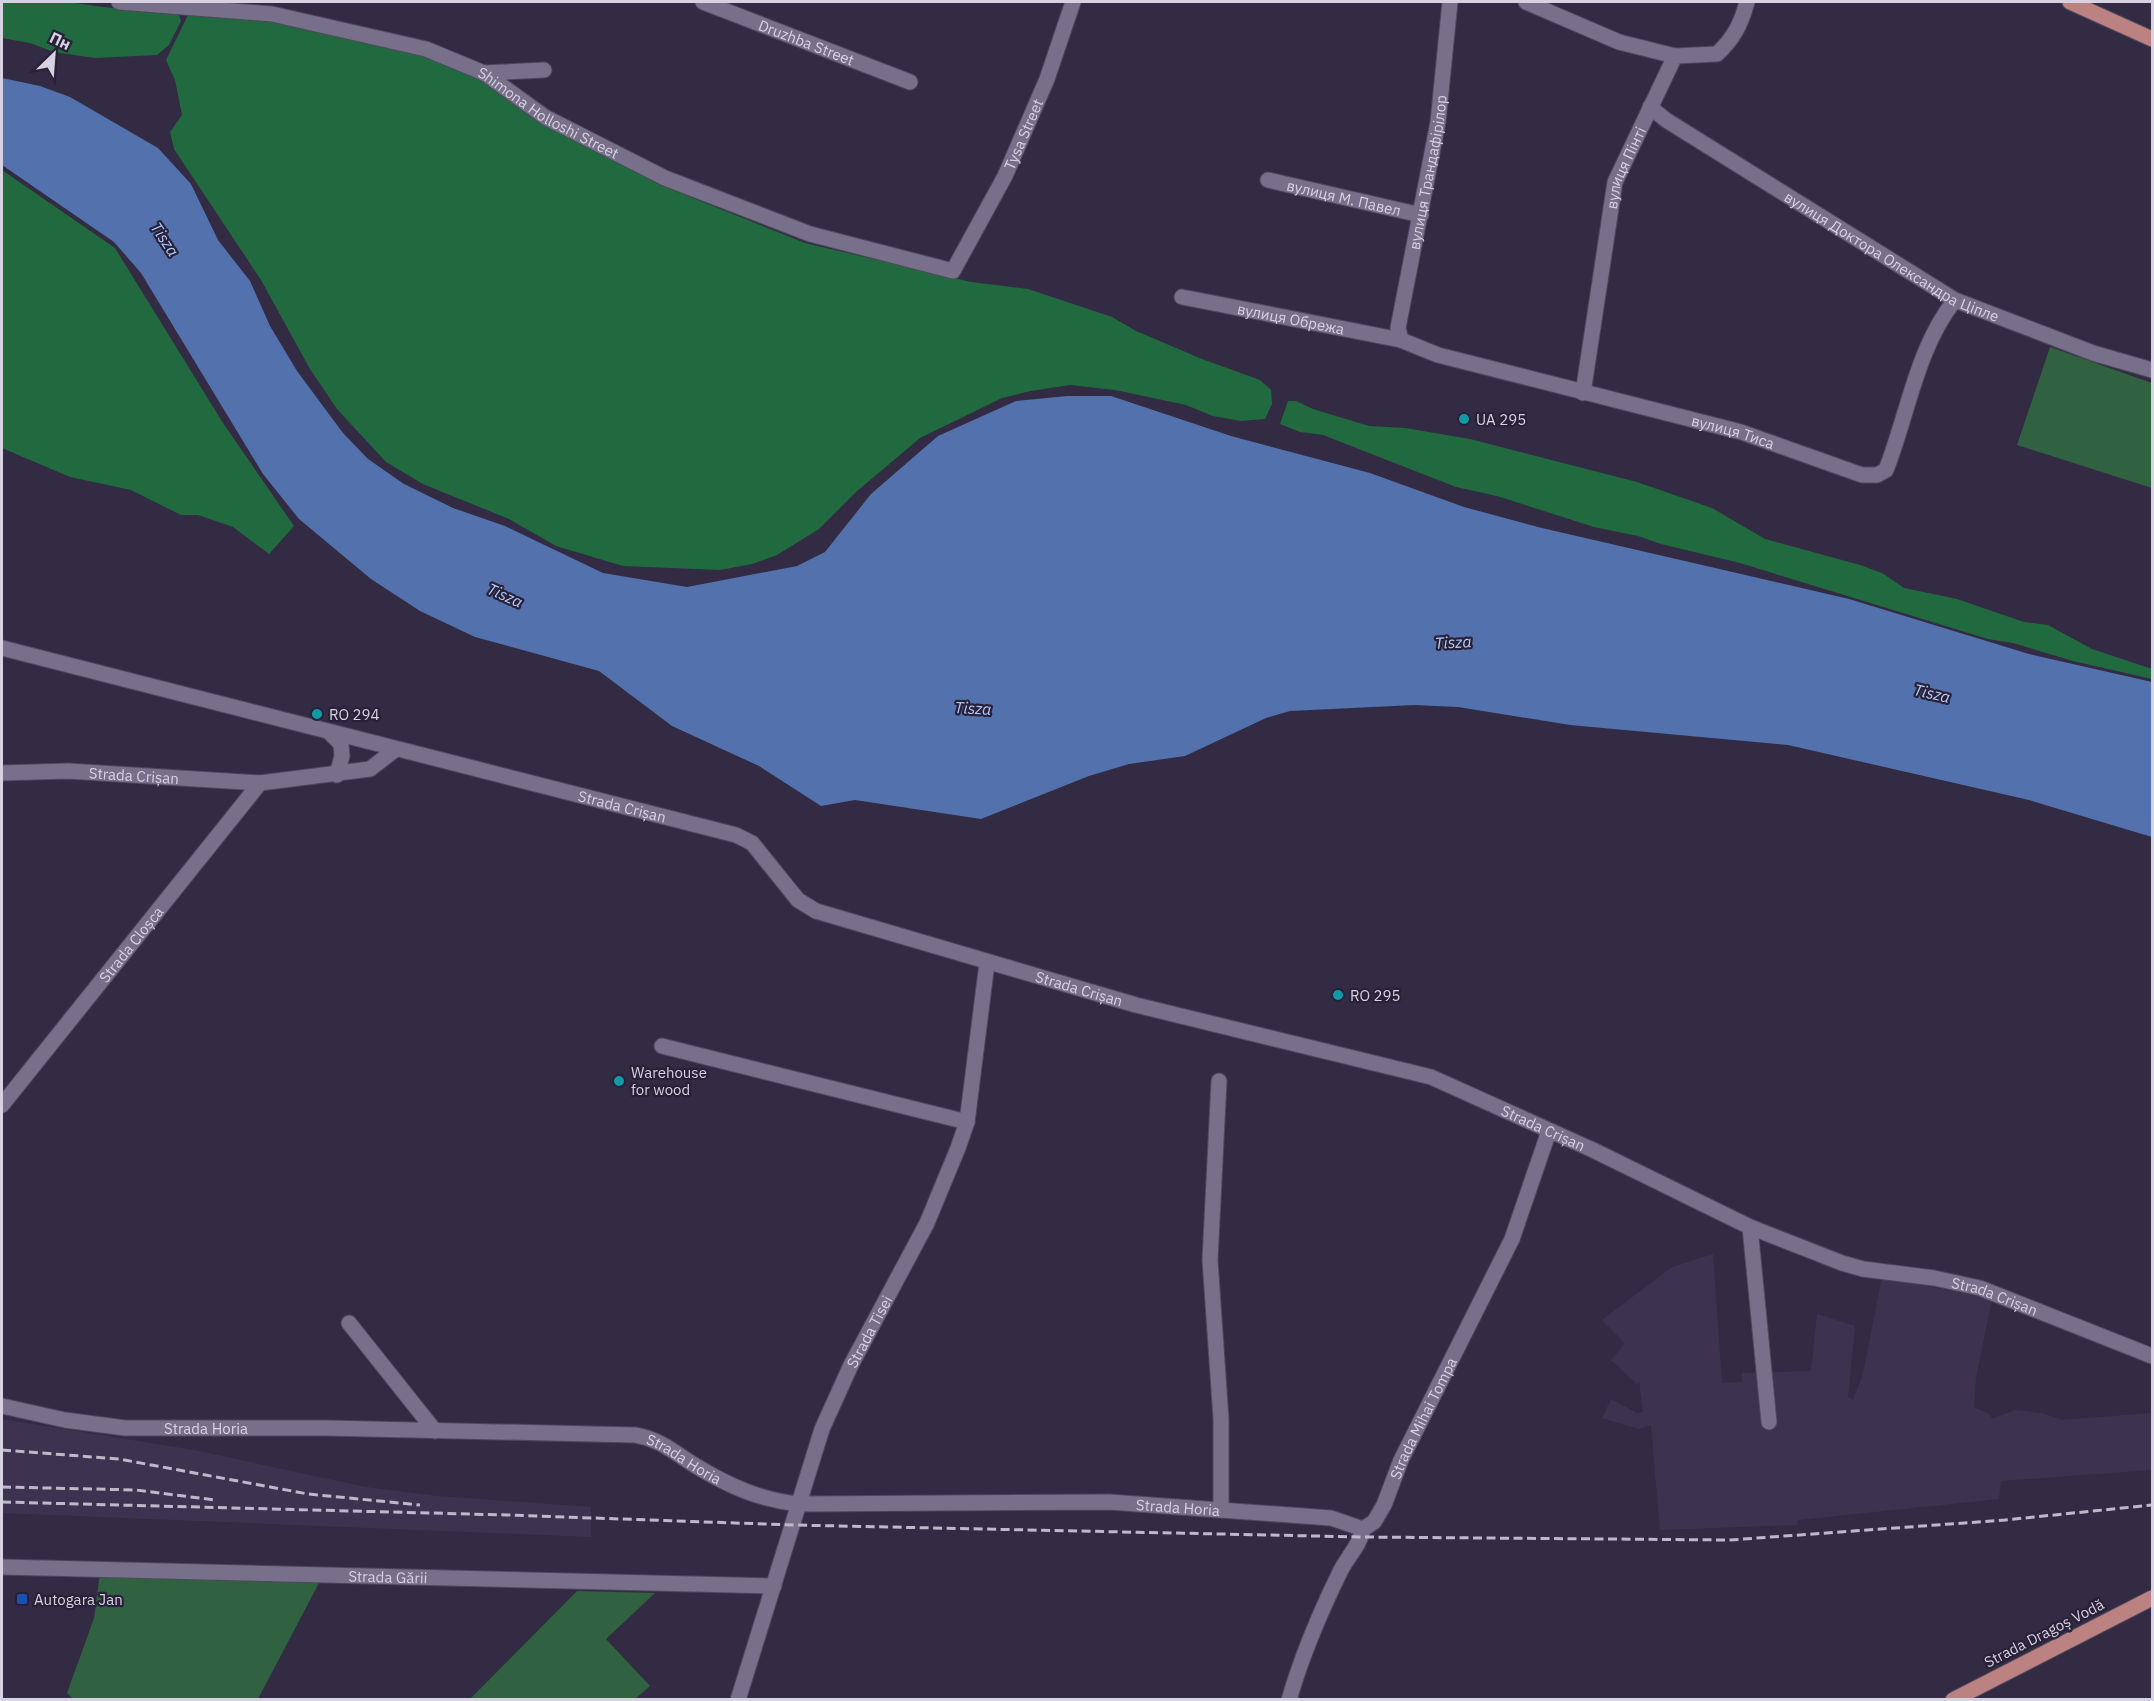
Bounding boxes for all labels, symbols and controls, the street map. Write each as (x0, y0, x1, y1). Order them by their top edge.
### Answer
street label: Druzhba Street (756, 15, 857, 69)
north arrow (24, 24, 84, 84)
text: Пн (47, 27, 74, 54)
street label: Shimona Holloshi Street (475, 62, 622, 163)
street label: вулиця Трандафірілор (1404, 94, 1450, 251)
street label: Tysa Street (999, 96, 1047, 173)
street label: вулиця Пінті (1602, 124, 1649, 210)
street label: вулиця М. Павел (1285, 175, 1403, 220)
street label: вулиця Доктора Олександра Ціпле (1781, 187, 2002, 326)
water label: Tisza (146, 218, 184, 260)
street label: вулиця Обрежа (1236, 299, 1346, 338)
place label: UA 295 (1476, 410, 1526, 429)
street label: вулиця Тиса (1690, 410, 1777, 453)
marker: UA 295 (1457, 412, 1471, 426)
water label: Tisza (484, 578, 526, 612)
water label: Tisza (1434, 631, 1472, 653)
water label: Tisza (1912, 679, 1952, 707)
water label: Tisza (954, 697, 992, 719)
place label: RO 294 (329, 705, 380, 724)
marker: RO 294 (310, 707, 324, 721)
street label: Strada Crișan (88, 763, 179, 787)
street label: Strada Crișan (576, 786, 668, 826)
street label: Strada Cloșca (95, 902, 167, 986)
street label: Strada Crișan (1033, 966, 1125, 1010)
place label: RO 295 (1350, 986, 1401, 1005)
marker: RO 295 (1331, 988, 1345, 1002)
place label: Warehouse for wood (631, 1063, 707, 1099)
marker: Warehouse for wood (612, 1074, 626, 1088)
street label: Strada Crișan (1498, 1100, 1588, 1155)
street label: Strada Crișan (1950, 1273, 2041, 1319)
street label: Strada Tisei (842, 1292, 896, 1371)
street label: Strada Mihai Tompa (1385, 1354, 1461, 1482)
street label: Strada Horia (164, 1419, 248, 1438)
street label: Strada Horia (644, 1429, 725, 1488)
street label: Strada Horia (1135, 1494, 1221, 1519)
street label: Strada Gării (348, 1566, 428, 1587)
place label: Autogara Jan (34, 1590, 123, 1609)
marker: Autogara Jan (15, 1592, 29, 1606)
street label: Strada Dragoș Vodă (1981, 1595, 2107, 1671)

